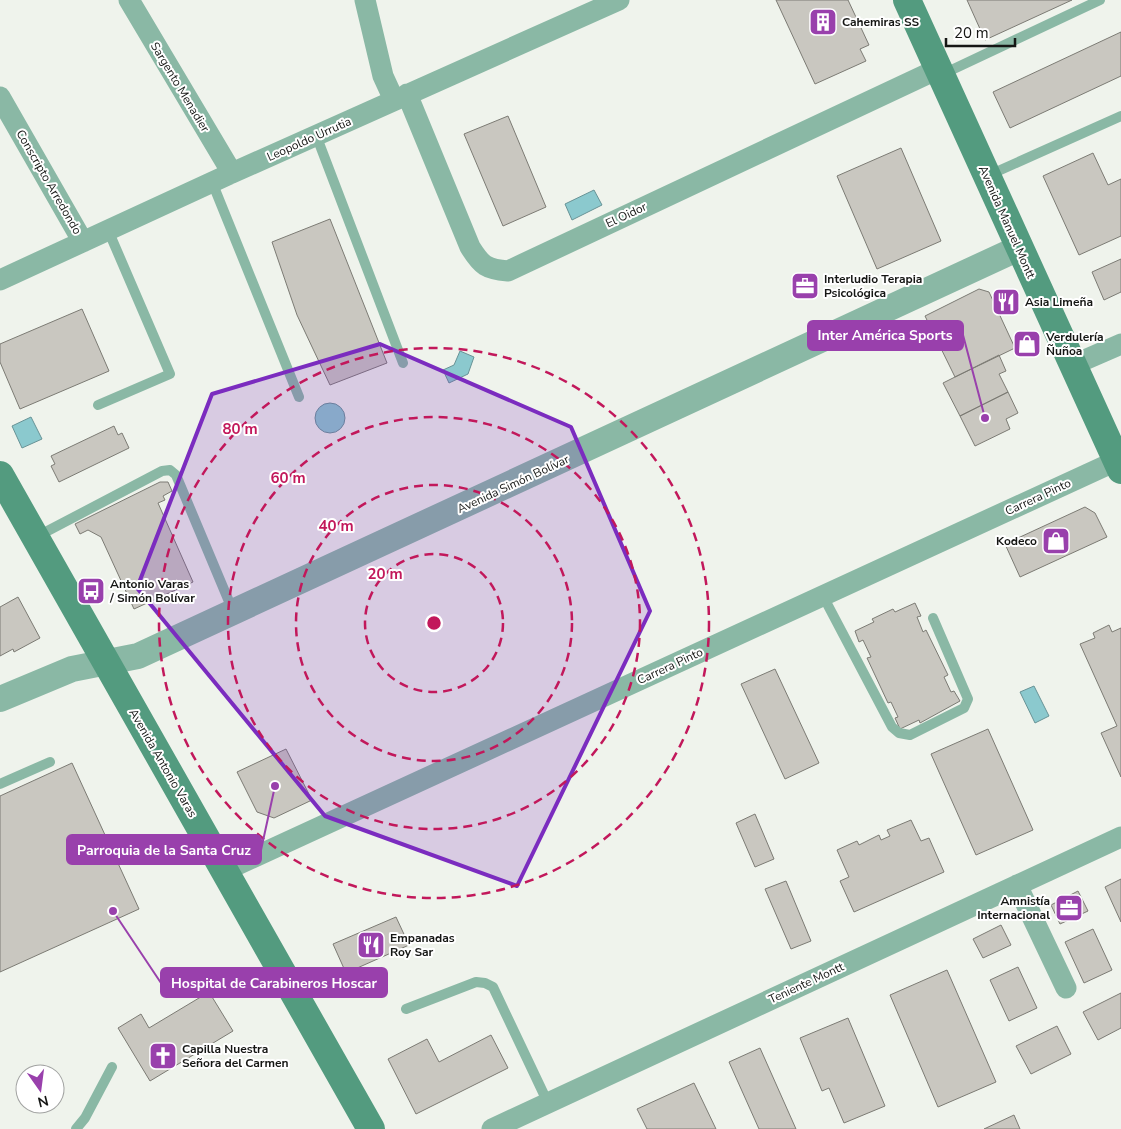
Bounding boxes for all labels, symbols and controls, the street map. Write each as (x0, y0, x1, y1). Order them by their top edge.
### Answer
building icon: Cahemiras SS (808, 7, 838, 37)
place label: Cahemiras SS (842, 14, 919, 30)
scale bar (946, 15, 1015, 47)
text: 20 m (954, 23, 989, 43)
street label: Sargento Menadier (147, 39, 214, 136)
street label: Leopoldo Urrutia (264, 113, 354, 165)
street label: Conscripto Arredondo (13, 127, 86, 237)
street label: Avenida Manuel Montt (975, 163, 1039, 282)
street label: El Oidor (603, 198, 650, 231)
office icon: Interludio Terapia Psicológica (790, 271, 820, 301)
place label: Interludio Terapia Psicológica (824, 271, 922, 301)
restaurant icon: Asia Limeña (991, 287, 1021, 317)
place label: Asia Limeña (1025, 294, 1093, 310)
callout: Inter América Sports (808, 321, 963, 350)
text: Inter América Sports (817, 326, 953, 345)
shop icon: Verdulería Ñuñoa (1012, 329, 1042, 359)
place label: Verdulería Ñuñoa (1045, 329, 1104, 359)
text: 80 m (222, 419, 258, 439)
street label: Avenida Simón Bolívar (454, 451, 572, 517)
text: 60 m (270, 468, 306, 488)
street label: Carrera Pinto (1003, 475, 1074, 519)
text: 40 m (318, 516, 354, 536)
shop icon: Kodeco (1041, 526, 1071, 556)
place label: Kodeco (996, 533, 1037, 549)
text: 20 m (367, 564, 403, 584)
bus stop icon: Antonio Varas / Simón Bolívar (76, 576, 106, 606)
place label: Antonio Varas / Simón Bolívar (109, 576, 195, 606)
centre of rings (425, 614, 443, 632)
street label: Carrera Pinto (635, 644, 706, 688)
street label: Avenida Antonio Varas (125, 706, 201, 820)
callout: Parroquia de la Santa Cruz (67, 835, 261, 864)
text: Parroquia de la Santa Cruz (77, 841, 251, 860)
place label: Amnistía Internacional (977, 893, 1050, 923)
office icon: Amnistía Internacional (1054, 893, 1084, 923)
restaurant icon: Empanadas Roy Sar (356, 930, 386, 960)
place label: Empanadas Roy Sar (390, 930, 455, 960)
street label: Teniente Montt (766, 958, 847, 1007)
callout: Hospital de Carabineros Hoscar (161, 968, 387, 997)
text: Hospital de Carabineros Hoscar (171, 974, 377, 993)
church icon: Capilla Nuestra Señora del Carmen (148, 1041, 178, 1071)
place label: Capilla Nuestra Señora del Carmen (182, 1041, 288, 1071)
north arrow (15, 1064, 65, 1114)
text: N (36, 1091, 50, 1112)

